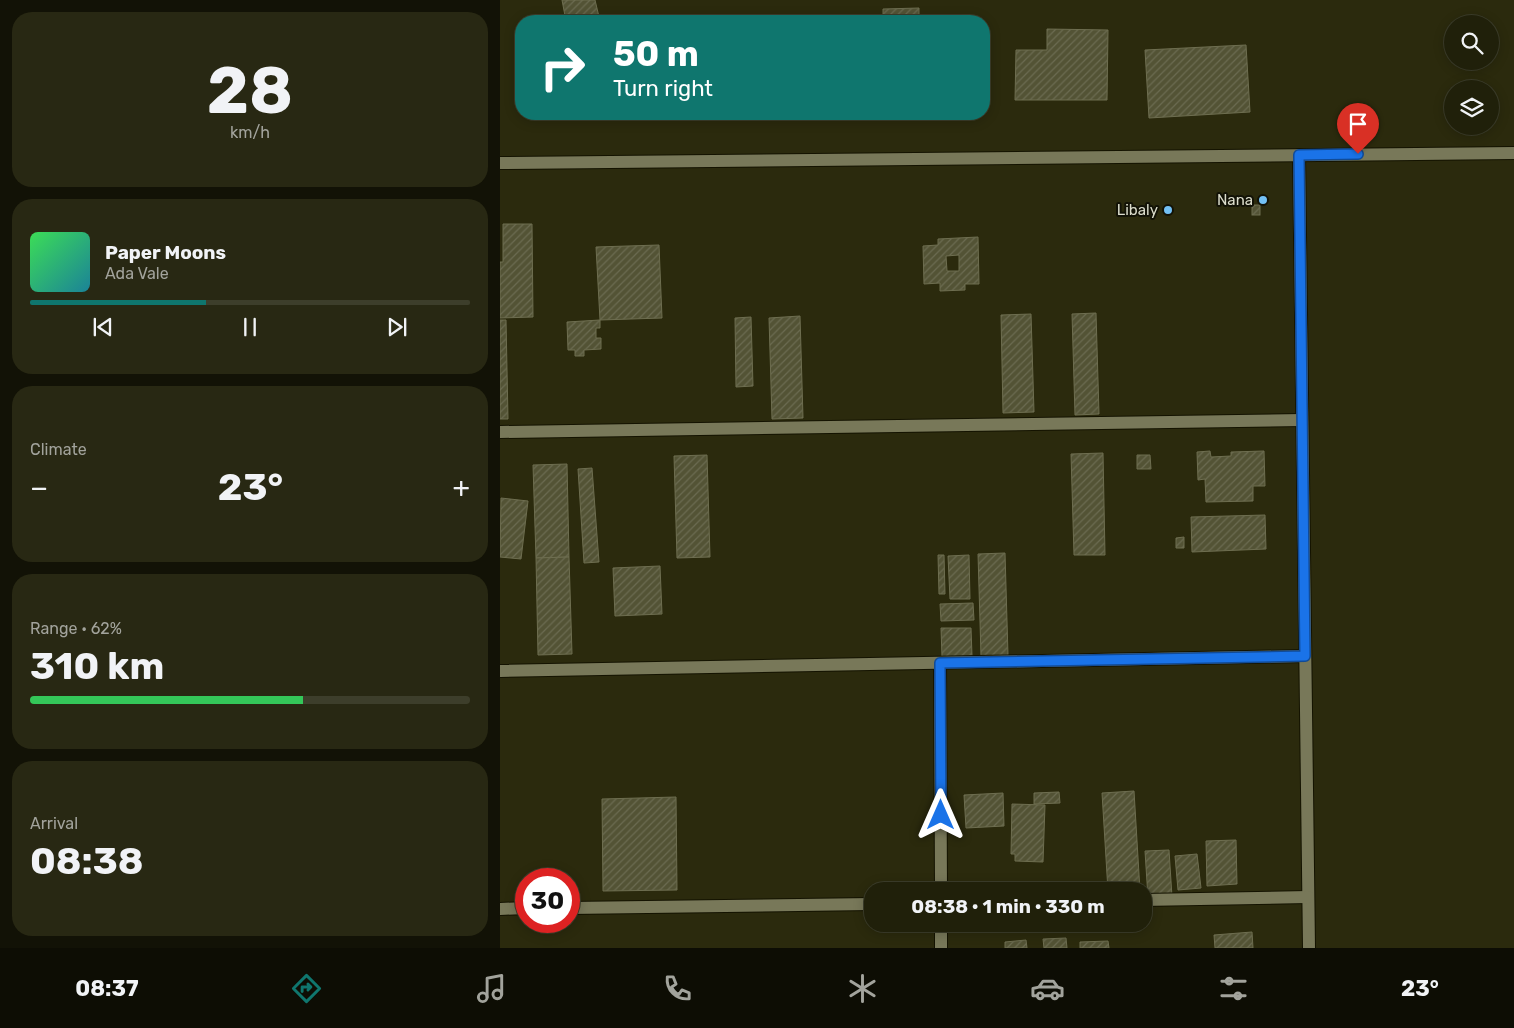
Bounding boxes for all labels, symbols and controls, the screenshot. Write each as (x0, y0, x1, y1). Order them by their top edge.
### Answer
map controls (1444, 15, 1499, 135)
button: search (1444, 15, 1499, 70)
text: 50 m (613, 33, 699, 75)
icon: right (530, 35, 595, 100)
text: 28 (207, 52, 293, 129)
text: Turn right (613, 75, 713, 102)
button: layers (1444, 80, 1499, 135)
pin (1337, 103, 1379, 154)
icon: arrive (1344, 110, 1372, 138)
text: km/h (230, 123, 270, 142)
place label: Nana (1217, 191, 1253, 209)
marker: Nana (1257, 194, 1269, 206)
place label: Libaly (1117, 201, 1158, 219)
marker: Libaly (1162, 204, 1174, 216)
text: Paper Moons (105, 241, 226, 264)
text: Ada Vale (105, 264, 169, 283)
icon: previous (89, 313, 117, 341)
icon: pause (236, 313, 264, 341)
icon: next (383, 313, 411, 341)
text: Climate (30, 440, 87, 459)
text: 23° (218, 464, 283, 510)
text: − (30, 471, 48, 504)
text: + (453, 471, 470, 504)
text: Range · 62% (30, 619, 122, 638)
text: 310 km (30, 643, 164, 689)
position arrow (914, 788, 966, 840)
text: Arrival (30, 814, 78, 833)
text: 08:38 (30, 838, 143, 884)
speed limit sign: 30 (515, 868, 580, 933)
text: 08:38 · 1 min · 330 m (911, 895, 1105, 918)
icon: directions (289, 971, 324, 1006)
icon: music (474, 971, 509, 1006)
icon: phone (660, 971, 695, 1006)
icon: climate (845, 971, 880, 1006)
icon: car (1030, 971, 1065, 1006)
icon: filters (1216, 971, 1251, 1006)
text: 08:37 (75, 975, 139, 1002)
text: 23° (1401, 975, 1439, 1002)

